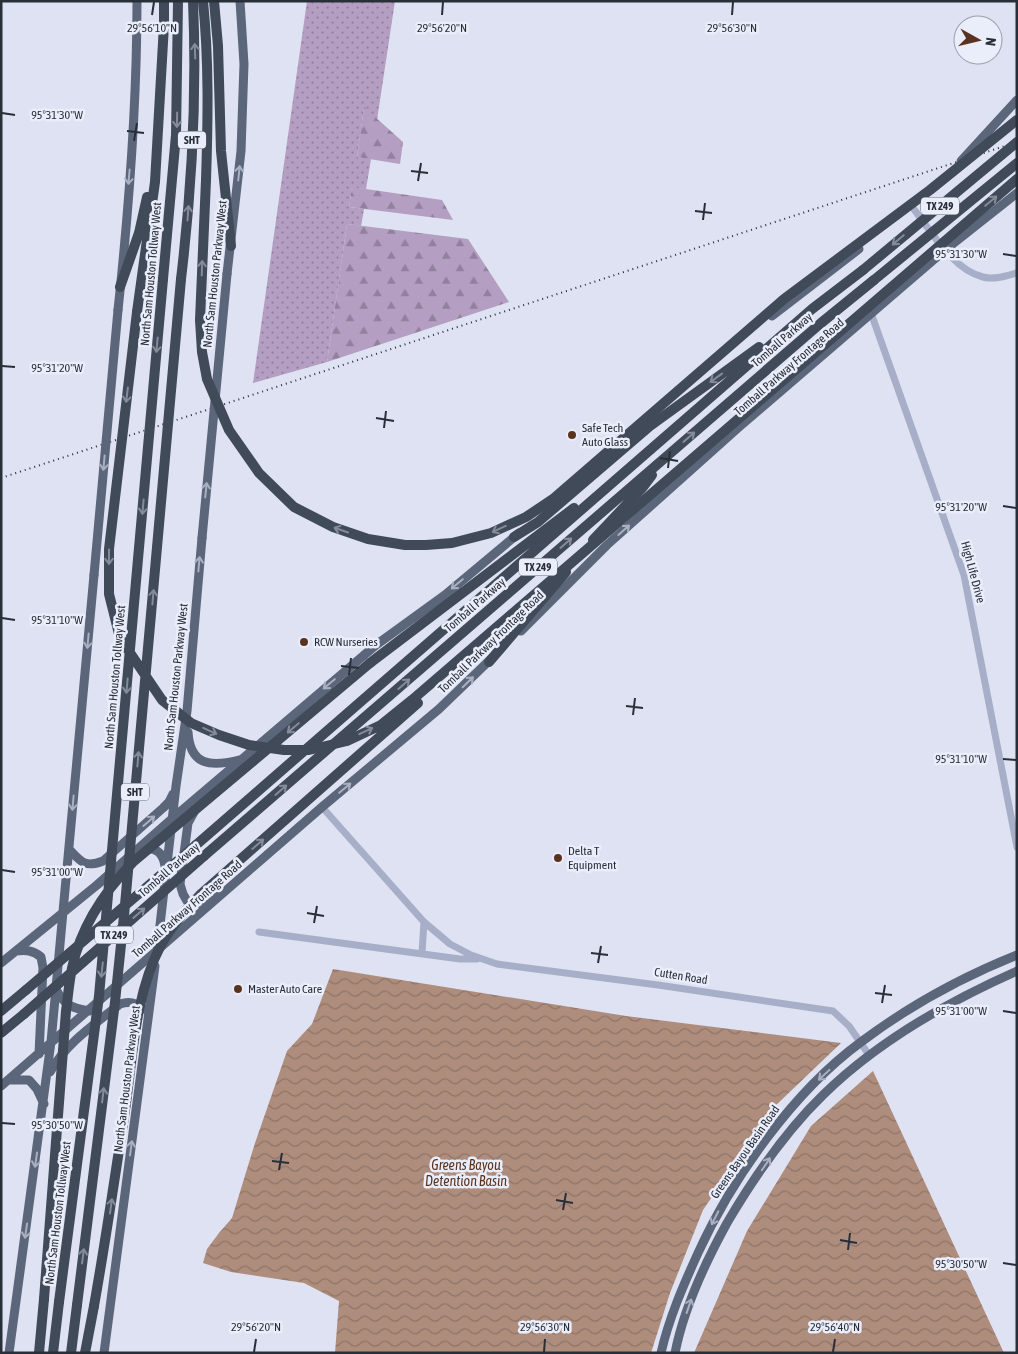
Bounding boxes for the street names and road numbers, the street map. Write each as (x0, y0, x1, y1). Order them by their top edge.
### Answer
road number: SHT (178, 132, 206, 148)
road number: TX 249 (921, 198, 959, 215)
street label: North Sam Houston Parkway West (200, 199, 230, 348)
street label: North Sam Houston Tollway West (138, 201, 164, 346)
street label: Tomball Parkway (749, 310, 815, 370)
street label: Tomball Parkway Frontage Road (731, 315, 847, 419)
street label: High Life Drive (958, 540, 988, 604)
road number: TX 249 (519, 558, 557, 576)
street label: Tomball Parkway (442, 575, 508, 635)
street label: Tomball Parkway Frontage Road (435, 588, 547, 696)
street label: North Sam Houston Parkway West (161, 602, 191, 751)
street label: North Sam Houston Tollway West (102, 604, 128, 749)
road number: SHT (121, 784, 149, 800)
street label: Tomball Parkway (136, 840, 202, 900)
street label: Tomball Parkway Frontage Road (129, 857, 245, 961)
road number: TX 249 (95, 926, 133, 944)
street label: Cutten Road (653, 965, 709, 987)
street label: North Sam Houston Parkway West (111, 1004, 143, 1153)
street label: Greens Bayou Basin Road (708, 1103, 782, 1201)
street label: North Sam Houston Tollway West (42, 1140, 74, 1285)

